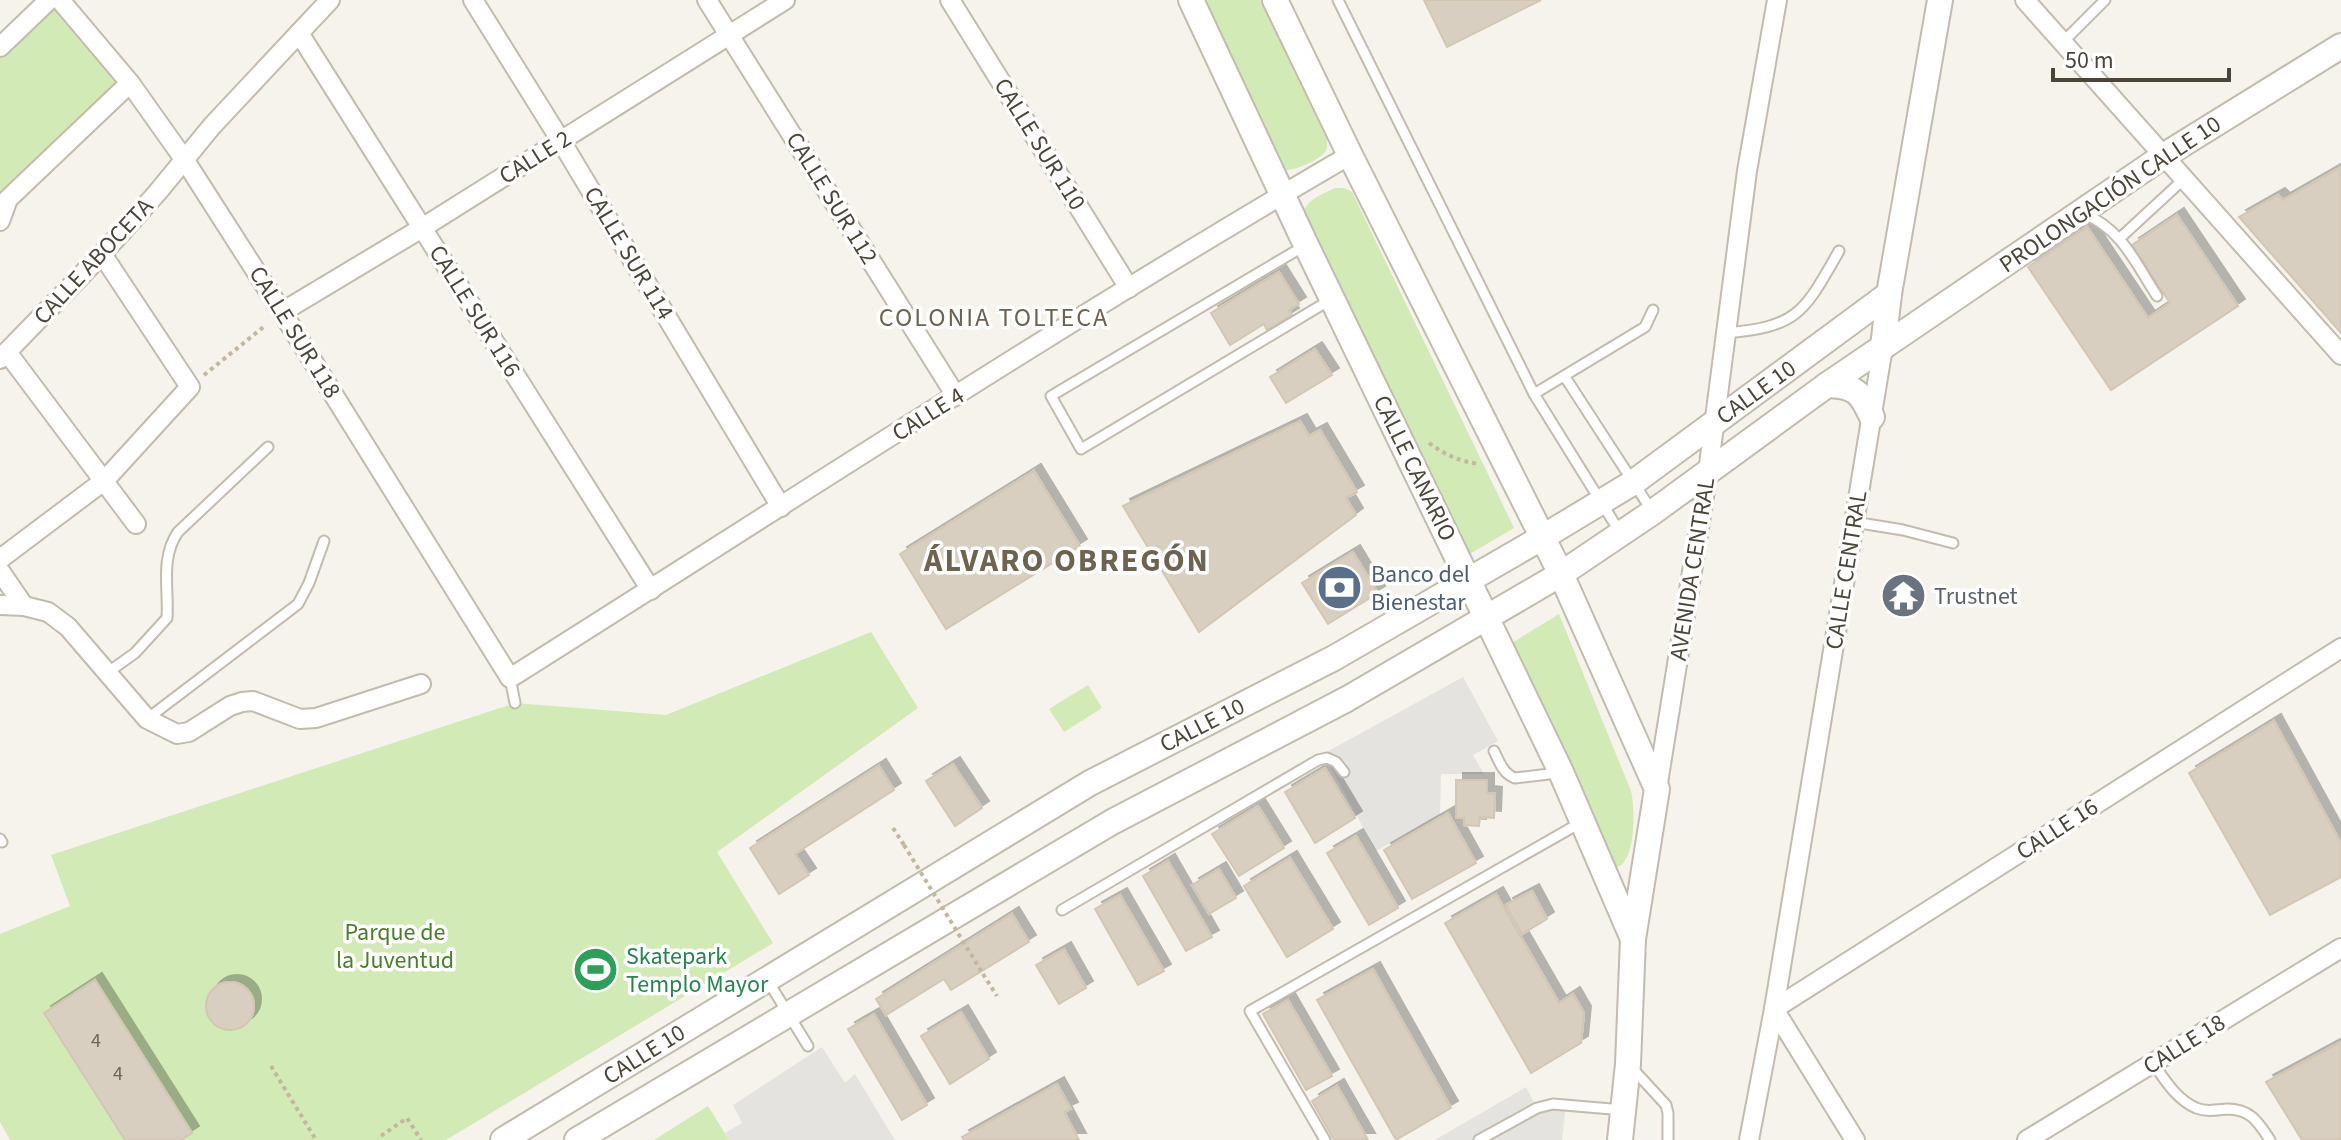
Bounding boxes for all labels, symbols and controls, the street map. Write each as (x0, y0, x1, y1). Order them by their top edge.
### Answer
scale bar (2053, 32, 2229, 82)
text: 50 m (2065, 43, 2114, 78)
street label: CALLE SUR 110 (985, 71, 1094, 217)
street label: PROLONGACIÓN CALLE 10 (1992, 107, 2228, 282)
street label: CALLE 2 (492, 122, 578, 193)
street label: CALLE SUR 112 (777, 125, 886, 271)
street label: CALLE SUR 114 (575, 180, 682, 327)
street label: CALLE ABOCETA (25, 190, 161, 332)
street label: CALLE SUR 116 (420, 238, 529, 384)
street label: CALLE SUR 118 (240, 259, 349, 405)
district label: COLONIA TOLTECA (879, 299, 1109, 336)
street label: CALLE 10 (1709, 351, 1804, 433)
street label: CALLE 4 (885, 379, 971, 450)
street label: CALLE CANARIO (1364, 389, 1465, 547)
street label: AVENIDA CENTRAL (1661, 475, 1724, 663)
street label: CALLE CENTRAL (1817, 488, 1876, 652)
district label: ÁLVARO OBREGÓN (923, 538, 1210, 584)
place label: Banco del Bienestar (1371, 557, 1470, 620)
bank icon: Banco del Bienestar (1316, 564, 1364, 612)
temple icon: Trustnet (1879, 572, 1927, 620)
place label: Trustnet (1934, 579, 2018, 614)
street label: CALLE 10 (1154, 689, 1251, 762)
street label: CALLE 16 (2009, 790, 2105, 869)
park label: Parque de la Juventud (336, 915, 454, 978)
place label: Skatepark Templo Mayor (626, 939, 769, 1002)
sports icon: Skatepark Templo Mayor (571, 946, 619, 994)
street label: CALLE 18 (2136, 1005, 2232, 1083)
street label: CALLE 10 (596, 1015, 692, 1093)
house number: 4 (91, 1027, 101, 1055)
house number: 4 (113, 1060, 123, 1088)

